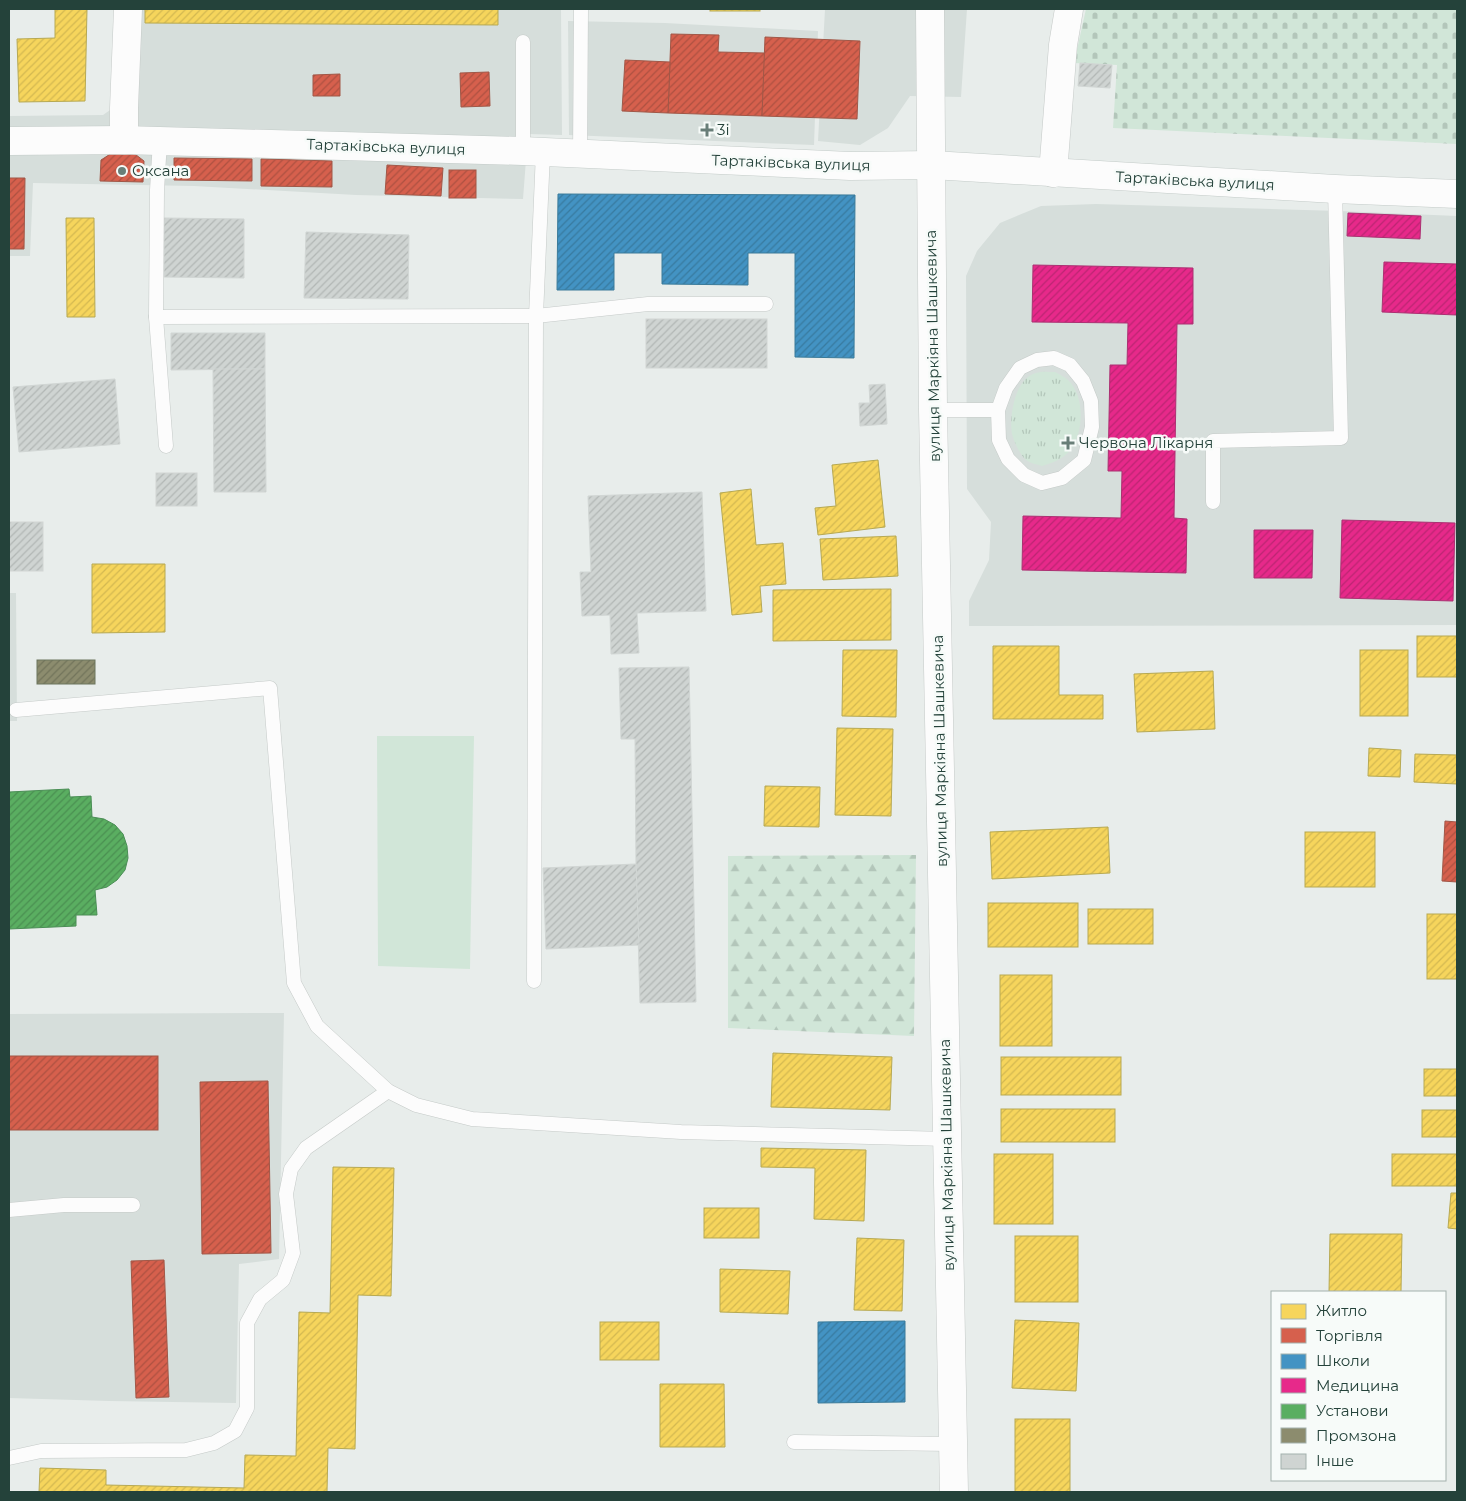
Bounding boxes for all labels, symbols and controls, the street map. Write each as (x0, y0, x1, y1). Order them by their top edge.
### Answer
place label: 3і (717, 120, 730, 139)
marker: 3і (701, 124, 713, 136)
street label: Тартаківська вулиця (306, 134, 466, 159)
street label: Тартаківська вулиця (711, 150, 871, 175)
place label: Оксана (132, 161, 189, 180)
marker: Оксана (116, 165, 128, 177)
street label: Тартаківська вулиця (1115, 167, 1275, 194)
street label: вулиця Маркіяна Шашкевича (921, 230, 944, 462)
place label: Червона Лікарня (1079, 433, 1213, 452)
marker: Червона Лікарня (1061, 436, 1075, 450)
street label: вулиця Маркіяна Шашкевича (928, 635, 951, 867)
street label: вулиця Маркіяна Шашкевича (935, 1039, 958, 1271)
legend (1271, 1291, 1446, 1481)
text: Житло (1316, 1301, 1367, 1320)
text: Торгівля (1316, 1326, 1383, 1345)
text: Школи (1316, 1351, 1370, 1370)
text: Медицина (1316, 1376, 1399, 1395)
text: Установи (1316, 1401, 1389, 1420)
text: Промзона (1316, 1426, 1396, 1445)
text: Інше (1316, 1451, 1354, 1470)

